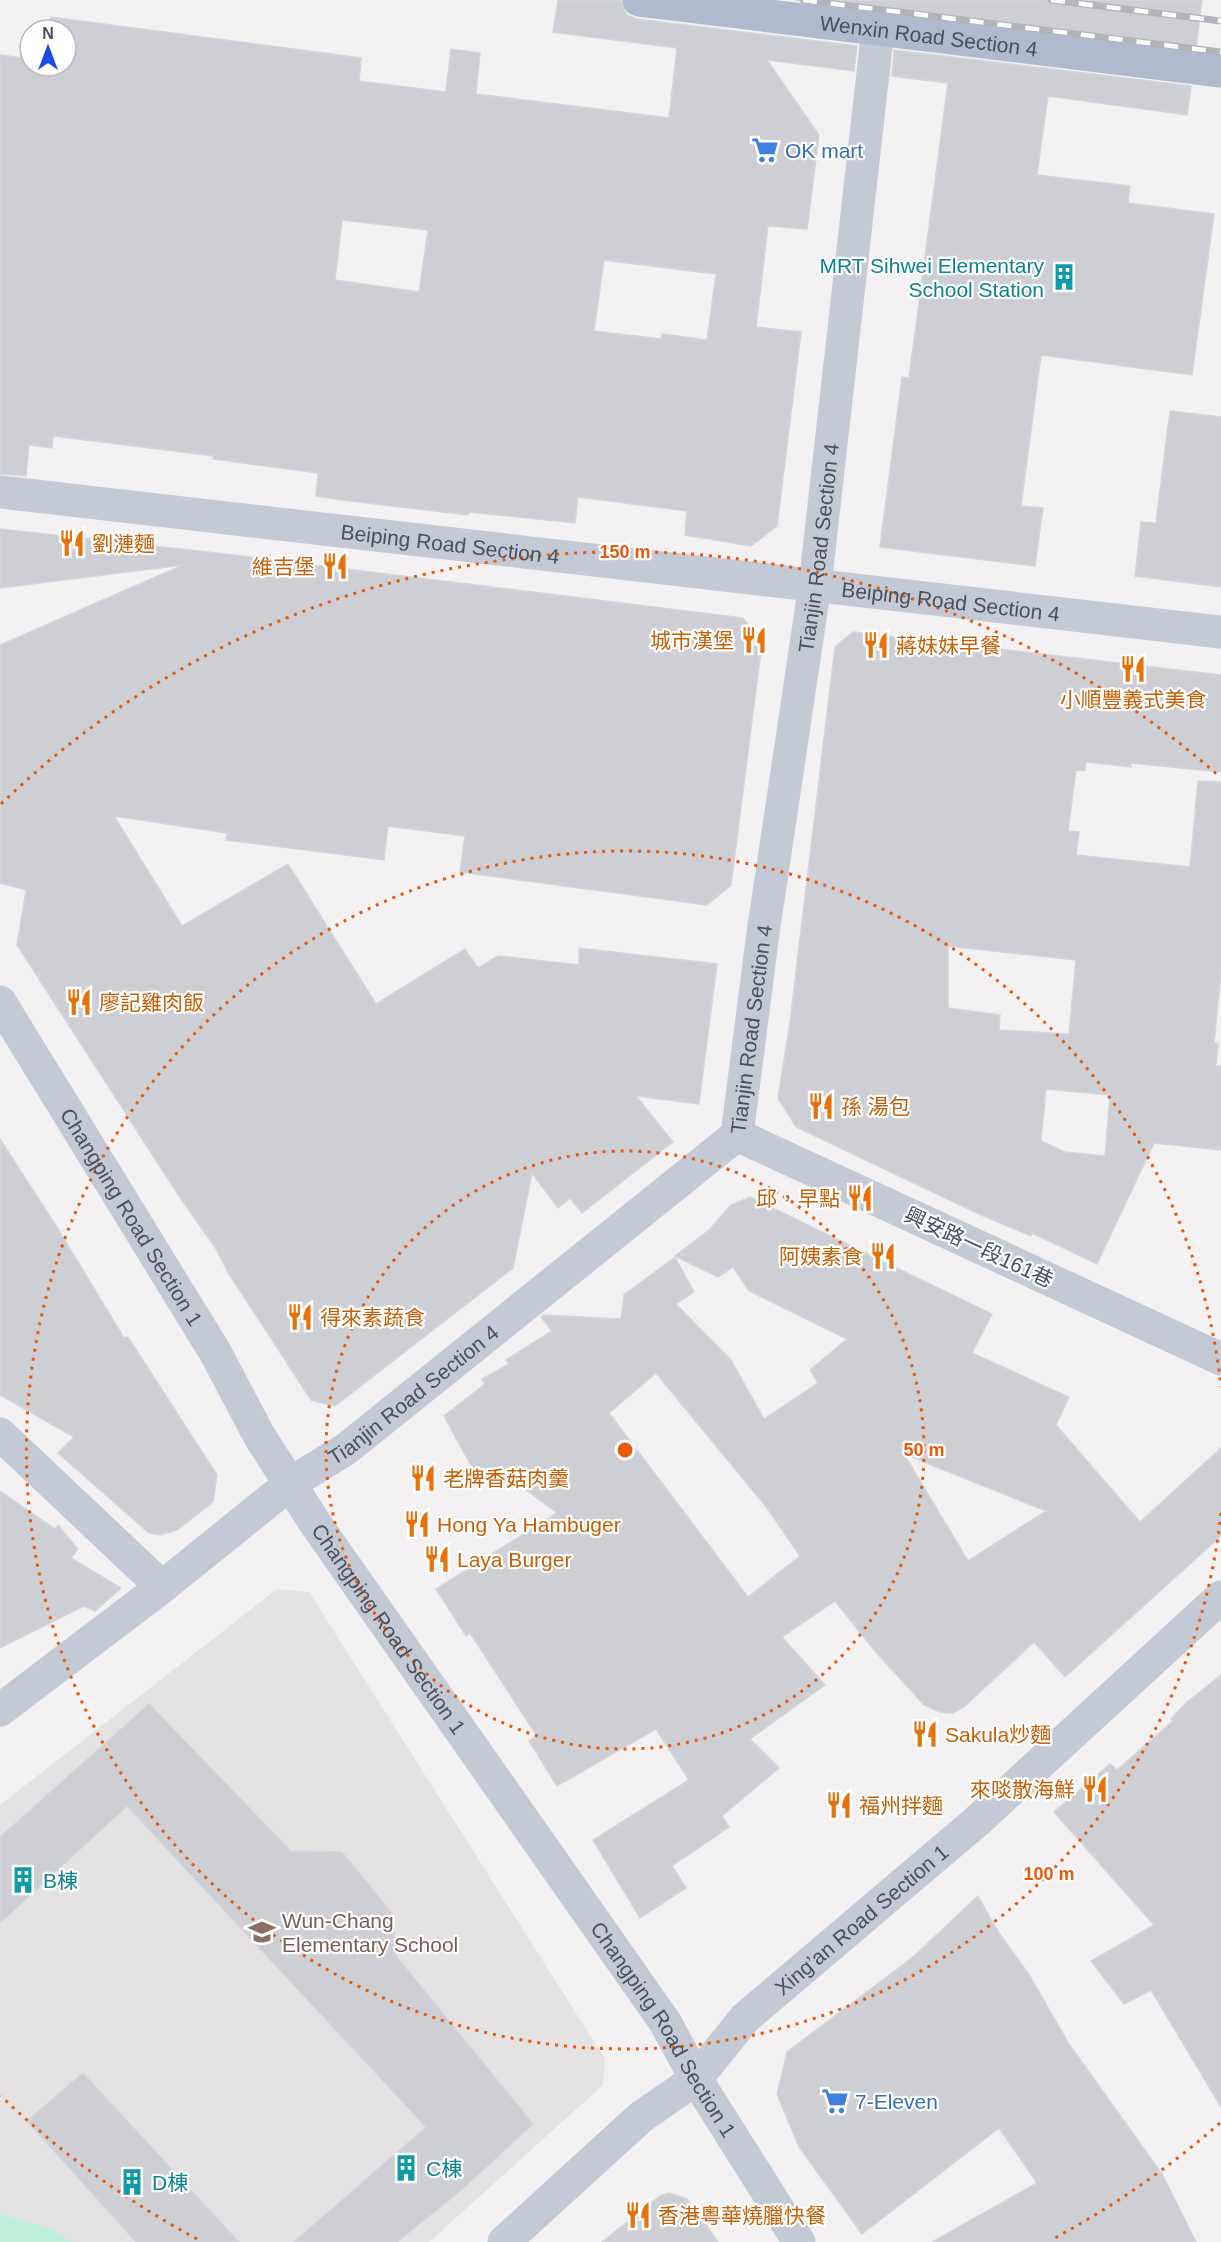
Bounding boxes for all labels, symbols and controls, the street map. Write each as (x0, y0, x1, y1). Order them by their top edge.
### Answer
street label: Wenxin Road Section 4 (819, 11, 1039, 60)
north arrow (18, 18, 78, 78)
text: N (42, 25, 54, 42)
supermarket icon: OK mart (750, 135, 780, 165)
place label: OK mart (785, 139, 863, 162)
place label: MRT Sihwei Elementary School Station (820, 254, 1044, 301)
building icon: MRT Sihwei Elementary School Station (1049, 262, 1079, 292)
street label: Tianjin Road Section 4 (794, 442, 843, 654)
street label: Beiping Road Section 4 (340, 520, 561, 568)
restaurant icon: 劉漣麵 (57, 528, 87, 558)
place label: 劉漣麵 (92, 532, 155, 555)
text: 150 m (599, 542, 651, 562)
restaurant icon: 維吉堡 (320, 551, 350, 581)
place label: 維吉堡 (252, 555, 315, 578)
street label: Beiping Road Section 4 (840, 577, 1062, 625)
restaurant icon: 城市漢堡 (739, 625, 769, 655)
place label: 城市漢堡 (650, 629, 734, 652)
restaurant icon: 蔣妹妹早餐 (861, 630, 891, 660)
place label: 蔣妹妹早餐 (896, 634, 1001, 657)
restaurant icon: 小順豐義式美食 (1118, 654, 1148, 684)
place label: 小順豐義式美食 (1060, 688, 1207, 711)
street label: Tianjin Road Section 4 (726, 923, 776, 1135)
restaurant icon: 廖記雞肉飯 (64, 987, 94, 1017)
place label: 廖記雞肉飯 (99, 991, 204, 1014)
restaurant icon: 孫 湯包 (806, 1091, 836, 1121)
place label: 孫 湯包 (841, 1095, 910, 1118)
street label: Changping Road Section 1 (56, 1104, 207, 1330)
restaurant icon: 邱，早點 (845, 1183, 875, 1213)
place label: 邱，早點 (756, 1187, 840, 1210)
street label: 興安路一段161巷 (901, 1203, 1057, 1291)
restaurant icon: 阿姨素食 (868, 1241, 898, 1271)
place label: 阿姨素食 (779, 1245, 863, 1268)
restaurant icon: 得來素蔬食 (285, 1302, 315, 1332)
place label: 得來素蔬食 (320, 1306, 425, 1329)
street label: Tianjin Road Section 4 (324, 1320, 503, 1469)
centre of rings (615, 1440, 635, 1460)
text: 50 m (903, 1440, 945, 1460)
restaurant icon: 老牌香菇肉羹 (408, 1463, 438, 1493)
place label: 老牌香菇肉羹 (443, 1467, 569, 1490)
restaurant icon: Hong Ya Hambuger (402, 1509, 432, 1539)
place label: Hong Ya Hambuger (437, 1513, 621, 1536)
street label: Changping Road Section 1 (308, 1519, 471, 1738)
restaurant icon: Laya Burger (422, 1544, 452, 1574)
place label: Laya Burger (457, 1548, 571, 1571)
restaurant icon: Sakula炒麵 (910, 1719, 940, 1749)
place label: Sakula炒麵 (945, 1723, 1051, 1746)
restaurant icon: 來啖散海鮮 (1080, 1774, 1110, 1804)
place label: 來啖散海鮮 (970, 1778, 1075, 1801)
restaurant icon: 福州拌麵 (824, 1790, 854, 1820)
place label: 福州拌麵 (859, 1794, 943, 1817)
street label: Xing’an Road Section 1 (770, 1840, 952, 1999)
text: 100 m (1023, 1864, 1075, 1884)
building icon: B棟 (8, 1865, 38, 1895)
place label: B棟 (43, 1869, 78, 1892)
place label: Wun-Chang Elementary School (282, 1909, 458, 1956)
school or university icon: Wun-Chang Elementary School (247, 1917, 277, 1947)
street label: Changping Road Section 1 (587, 1917, 741, 2141)
supermarket icon: 7-Eleven (820, 2086, 850, 2116)
place label: 7-Eleven (855, 2090, 938, 2113)
building icon: C棟 (391, 2153, 421, 2183)
place label: C棟 (426, 2157, 462, 2180)
building icon: D棟 (117, 2167, 147, 2197)
place label: D棟 (152, 2171, 188, 2194)
restaurant icon: 香港粵華燒臘快餐 (623, 2200, 653, 2230)
place label: 香港粵華燒臘快餐 (658, 2204, 826, 2227)

